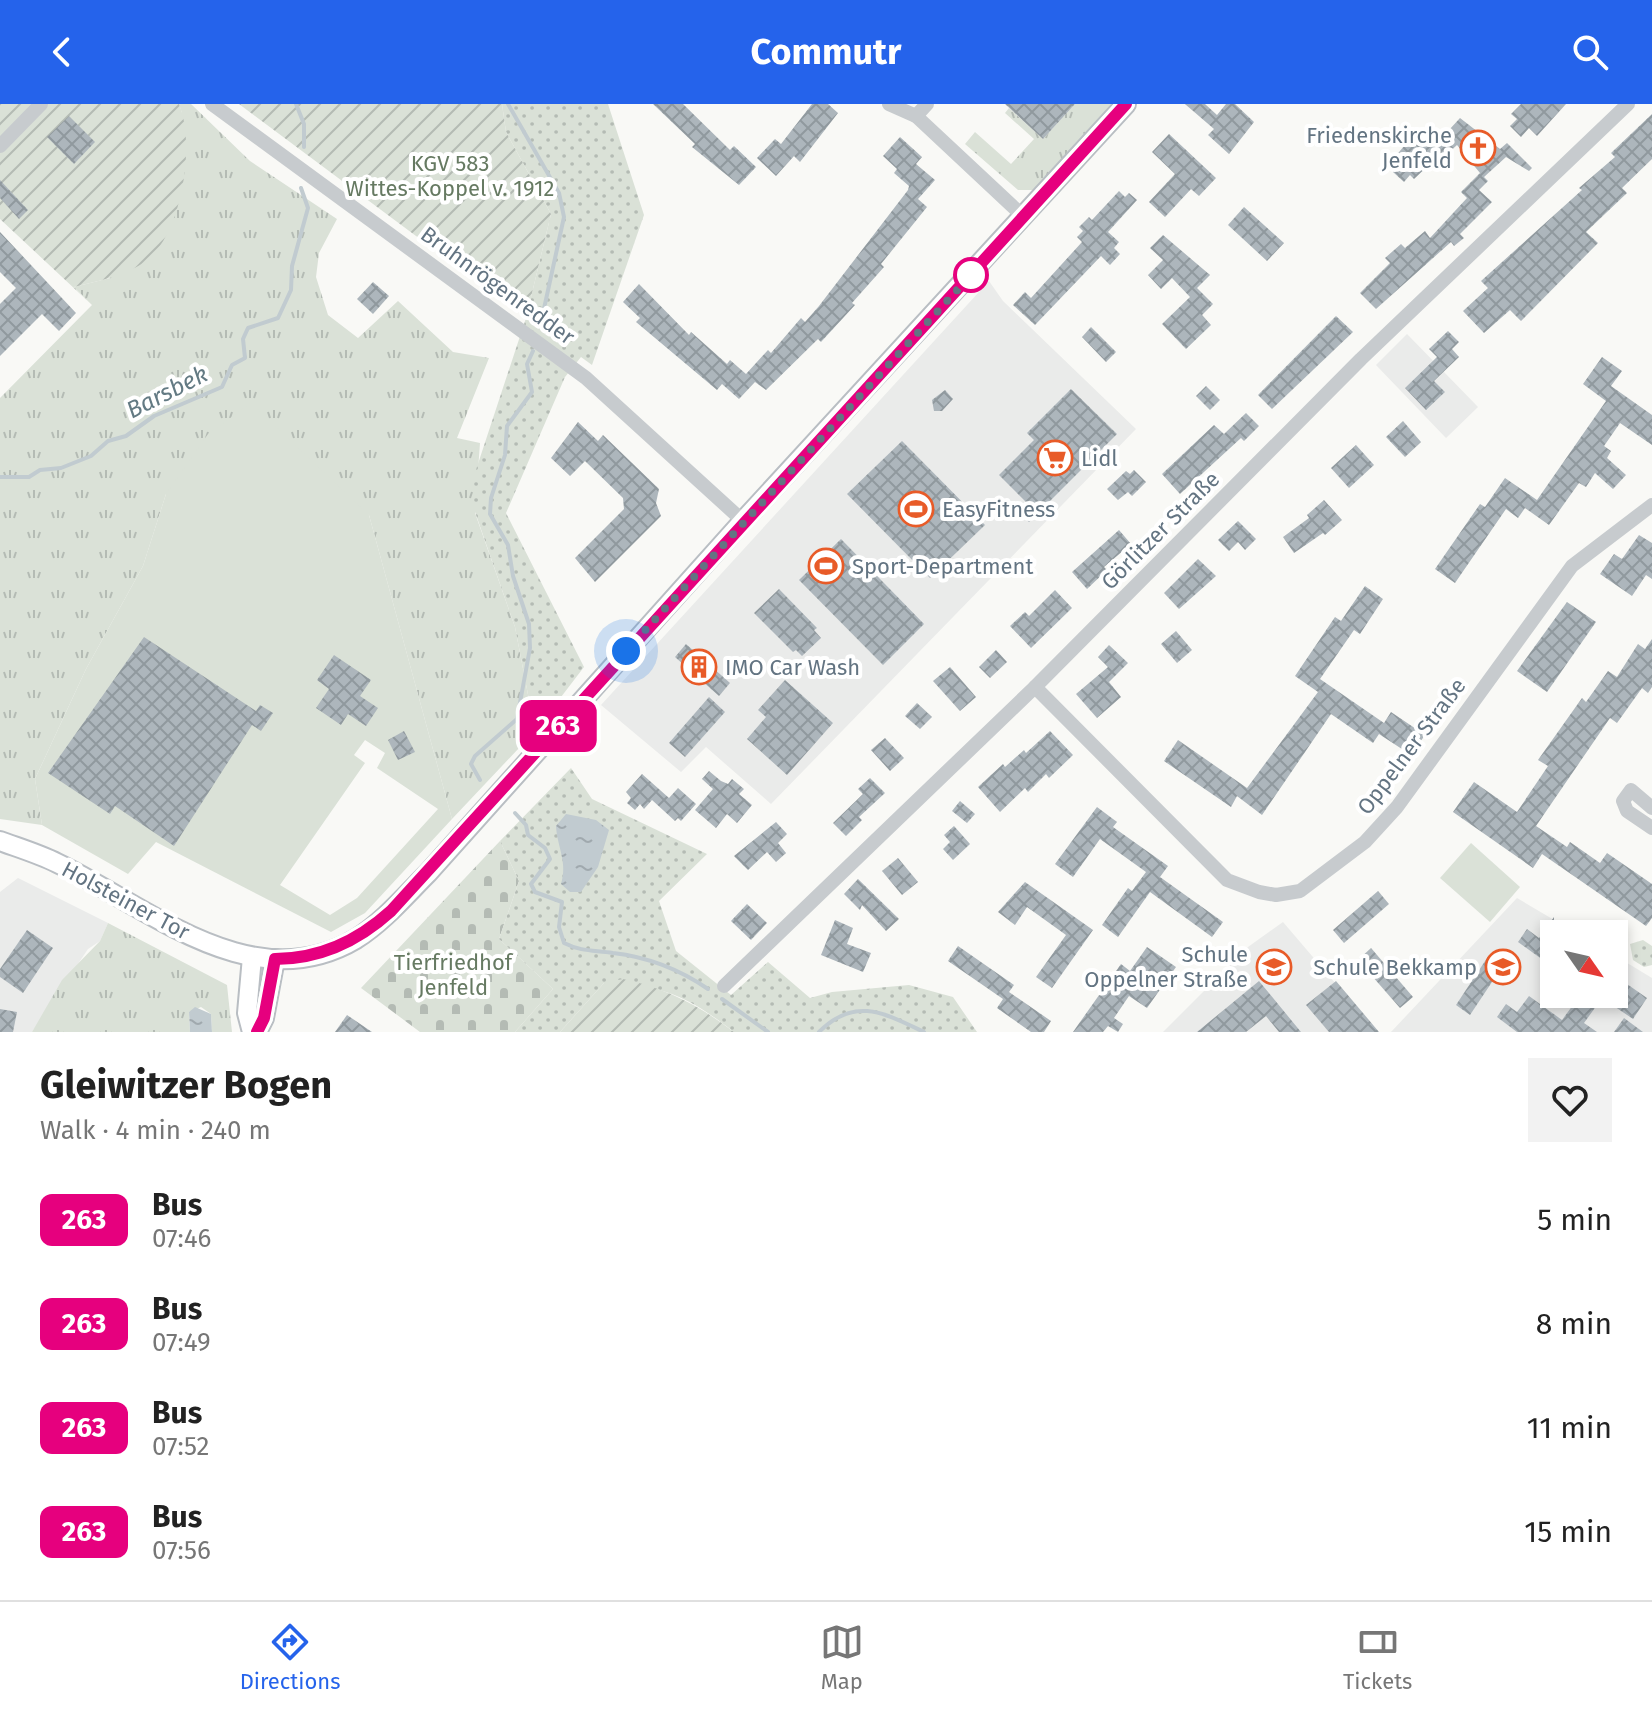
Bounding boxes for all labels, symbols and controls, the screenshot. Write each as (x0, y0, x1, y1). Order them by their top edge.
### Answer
icon: back (40, 30, 84, 74)
text: Commutr (751, 30, 901, 74)
icon: search (1568, 30, 1612, 74)
place label: Friedenskirche Jenfeld (1306, 122, 1452, 174)
church icon: Friedenskirche Jenfeld (1459, 129, 1497, 167)
park label: KGV 583 Wittes-Koppel v. 1912 (346, 150, 554, 202)
street label: Bruhnrögenredder (415, 220, 580, 351)
unlabelled marker (954, 258, 988, 292)
water label: Barsbek (122, 360, 212, 424)
supermarket icon: Lidl (1036, 439, 1074, 477)
place label: Lidl (1081, 445, 1118, 472)
street label: Görlitzer Straße (1096, 466, 1225, 595)
sports icon: EasyFitness (897, 490, 935, 528)
place label: EasyFitness (942, 496, 1055, 523)
sports icon: Sport-Department (807, 547, 845, 585)
place label: Sport-Department (852, 553, 1033, 580)
your location (606, 631, 646, 671)
building icon: IMO Car Wash (680, 648, 718, 686)
place label: IMO Car Wash (725, 654, 860, 681)
street label: Oppelner Straße (1351, 673, 1471, 820)
line badge: 263 (512, 700, 604, 752)
text: 263 (536, 709, 580, 742)
street label: Holsteiner Tor (57, 855, 195, 946)
north arrow (1540, 920, 1628, 1008)
map controls (1540, 920, 1628, 1008)
place label: Schule Oppelner Straße (1084, 941, 1248, 993)
school or university icon: Schule Oppelner Straße (1255, 948, 1293, 986)
school or university icon: Schule Bekkamp (1484, 948, 1522, 986)
park label: Tierfriedhof Jenfeld (394, 949, 514, 1001)
place label: Schule Bekkamp (1313, 954, 1477, 981)
button: heart (1528, 1058, 1612, 1142)
text: Gleiwitzer Bogen (40, 1062, 332, 1108)
text: Walk · 4 min · 240 m (40, 1115, 271, 1146)
text: Bus (152, 1187, 202, 1223)
text: 5 min (1537, 1202, 1612, 1238)
text: 263 (62, 1203, 106, 1236)
text: 07:46 (152, 1223, 211, 1254)
text: Bus (152, 1291, 202, 1327)
text: 8 min (1536, 1306, 1612, 1342)
text: 263 (62, 1307, 106, 1340)
text: 07:49 (152, 1327, 211, 1358)
text: Bus (152, 1395, 202, 1431)
text: 11 min (1527, 1410, 1612, 1446)
text: 263 (62, 1411, 106, 1444)
text: 07:52 (152, 1431, 209, 1462)
text: Bus (152, 1499, 202, 1535)
text: 15 min (1524, 1514, 1612, 1550)
text: 263 (62, 1515, 106, 1548)
text: 07:56 (152, 1535, 211, 1566)
tab: Directions (240, 1620, 341, 1695)
tab: Map (820, 1620, 864, 1695)
tab: Tickets (1343, 1620, 1412, 1695)

